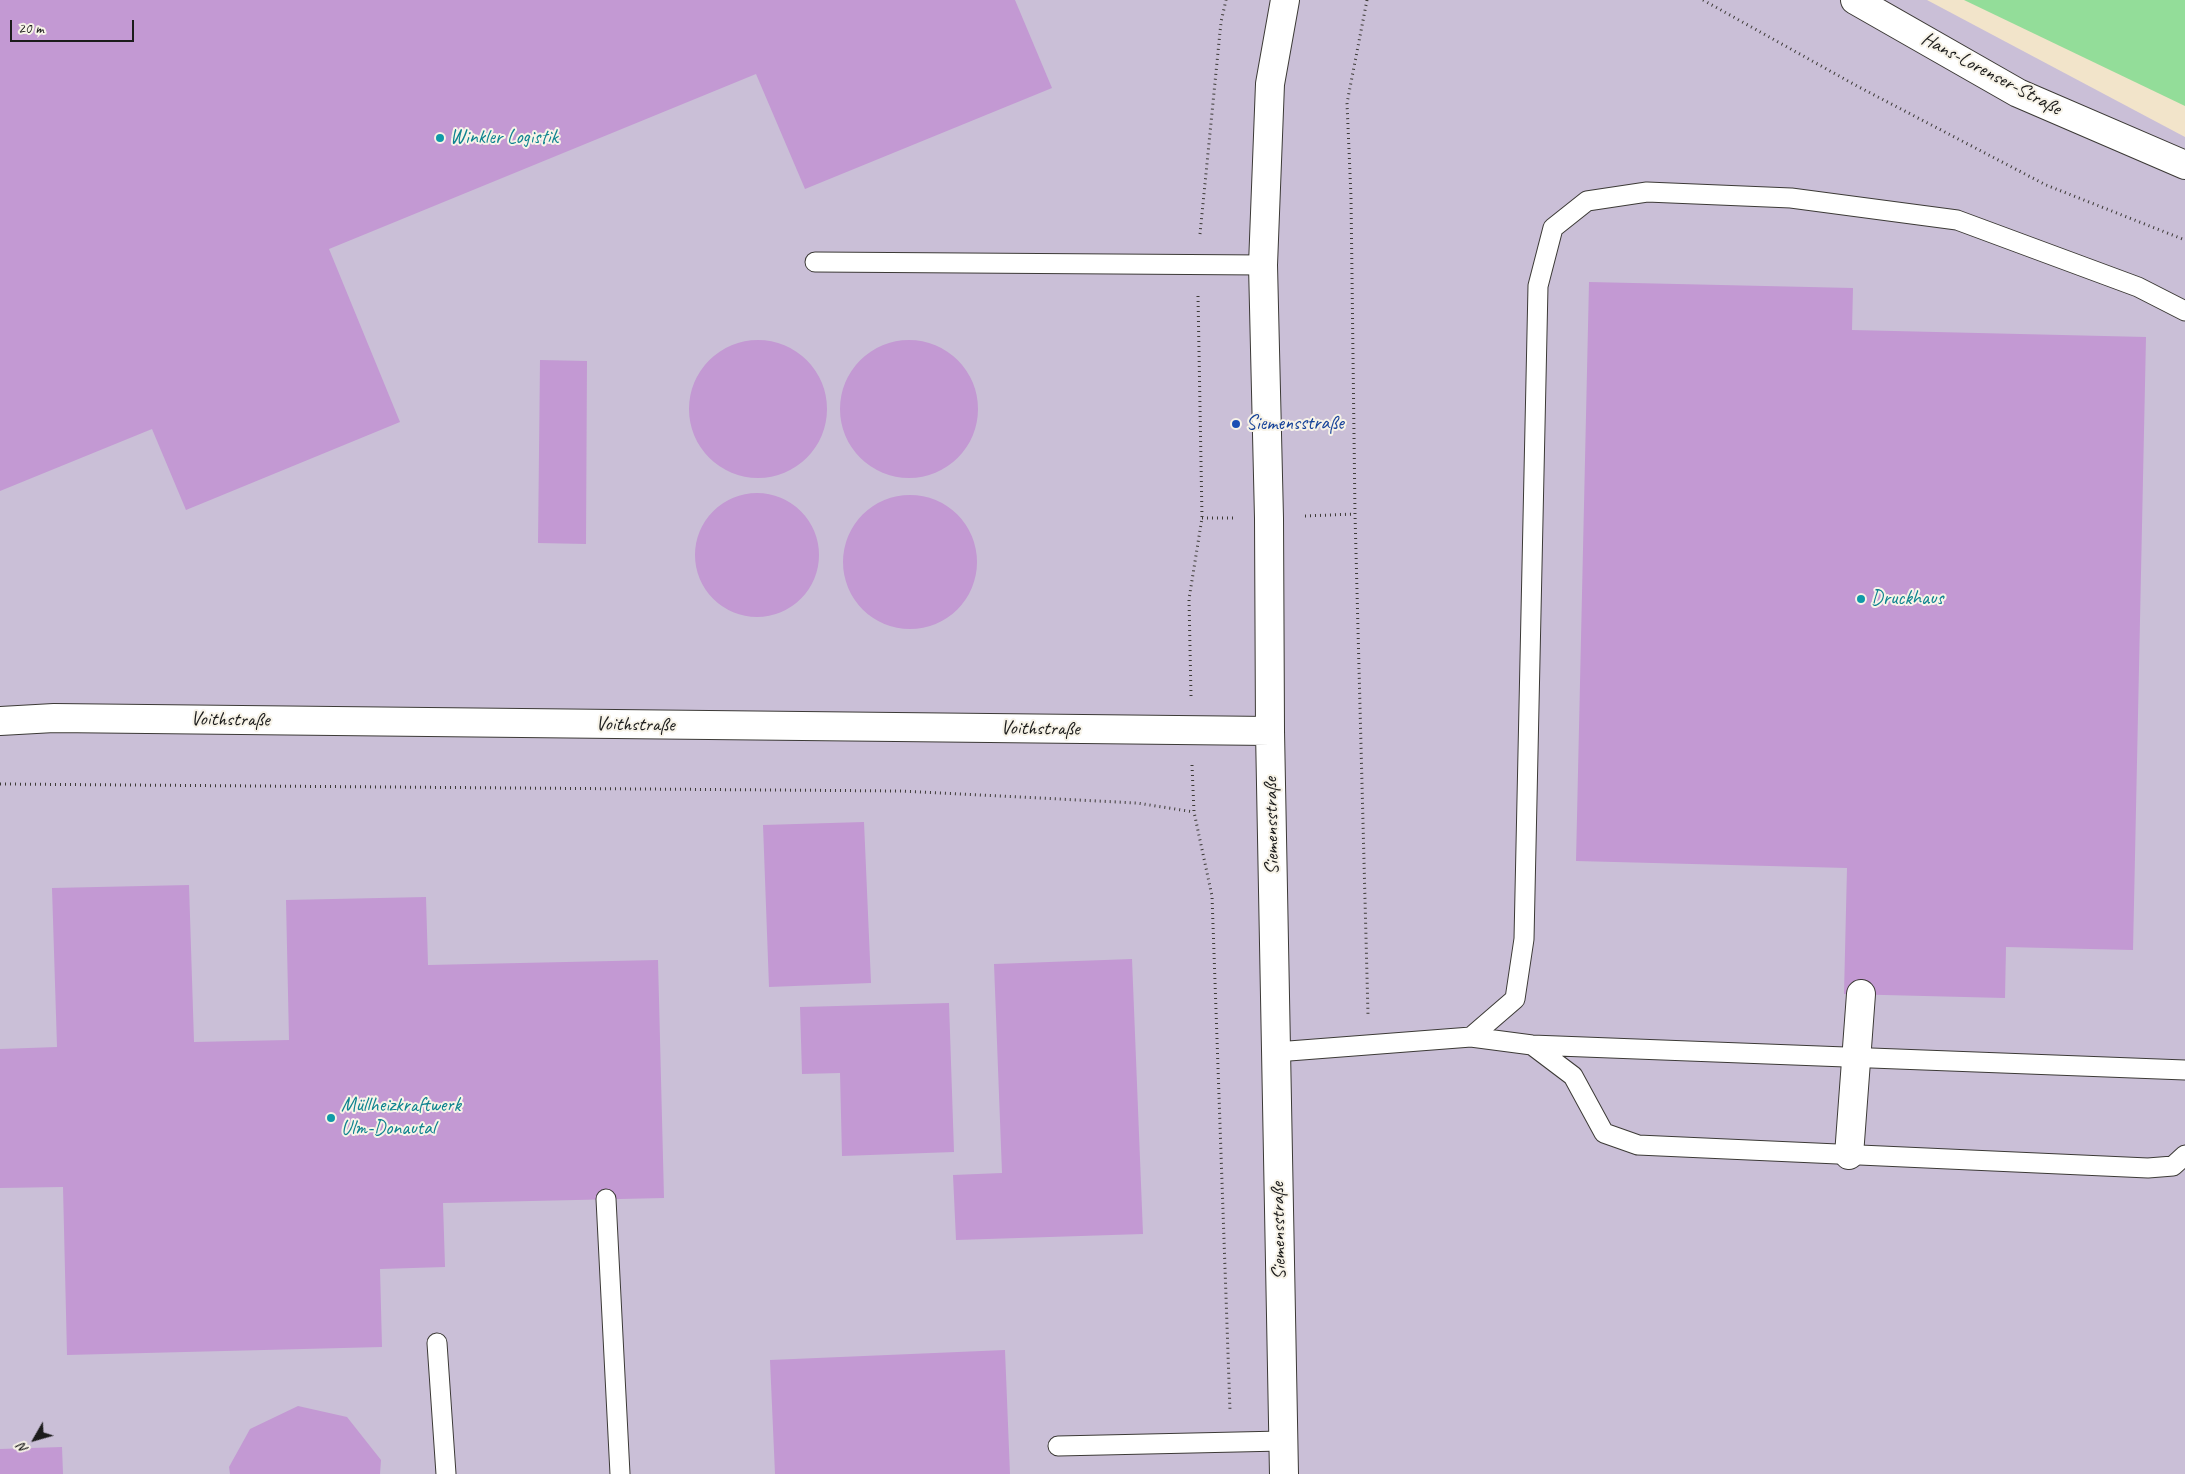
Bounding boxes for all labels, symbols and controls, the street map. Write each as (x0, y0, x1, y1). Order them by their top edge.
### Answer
scale bar (12, 10, 136, 42)
text: 20 m (18, 19, 44, 38)
street label: Hans-Lorenser-Straße (1917, 27, 2065, 121)
place label: Winkler Logistik (450, 126, 558, 150)
marker: Winkler Logistik (434, 132, 446, 144)
place label: Siemensstraße (1246, 412, 1344, 436)
marker: Siemensstraße (1230, 418, 1242, 430)
place label: Druckhaus (1871, 587, 1943, 611)
marker: Druckhaus (1855, 593, 1867, 605)
street label: Voithstraße (190, 707, 270, 733)
street label: Voithstraße (595, 712, 675, 738)
street label: Voithstraße (1000, 716, 1080, 742)
street label: Siemensstraße (1259, 777, 1285, 875)
place label: Müllheizkraftwerk Ulm-Donautal (341, 1094, 461, 1141)
marker: Müllheizkraftwerk Ulm-Donautal (325, 1112, 337, 1124)
street label: Siemensstraße (1266, 1182, 1292, 1280)
north arrow (10, 1414, 60, 1464)
text: N (13, 1440, 32, 1457)

